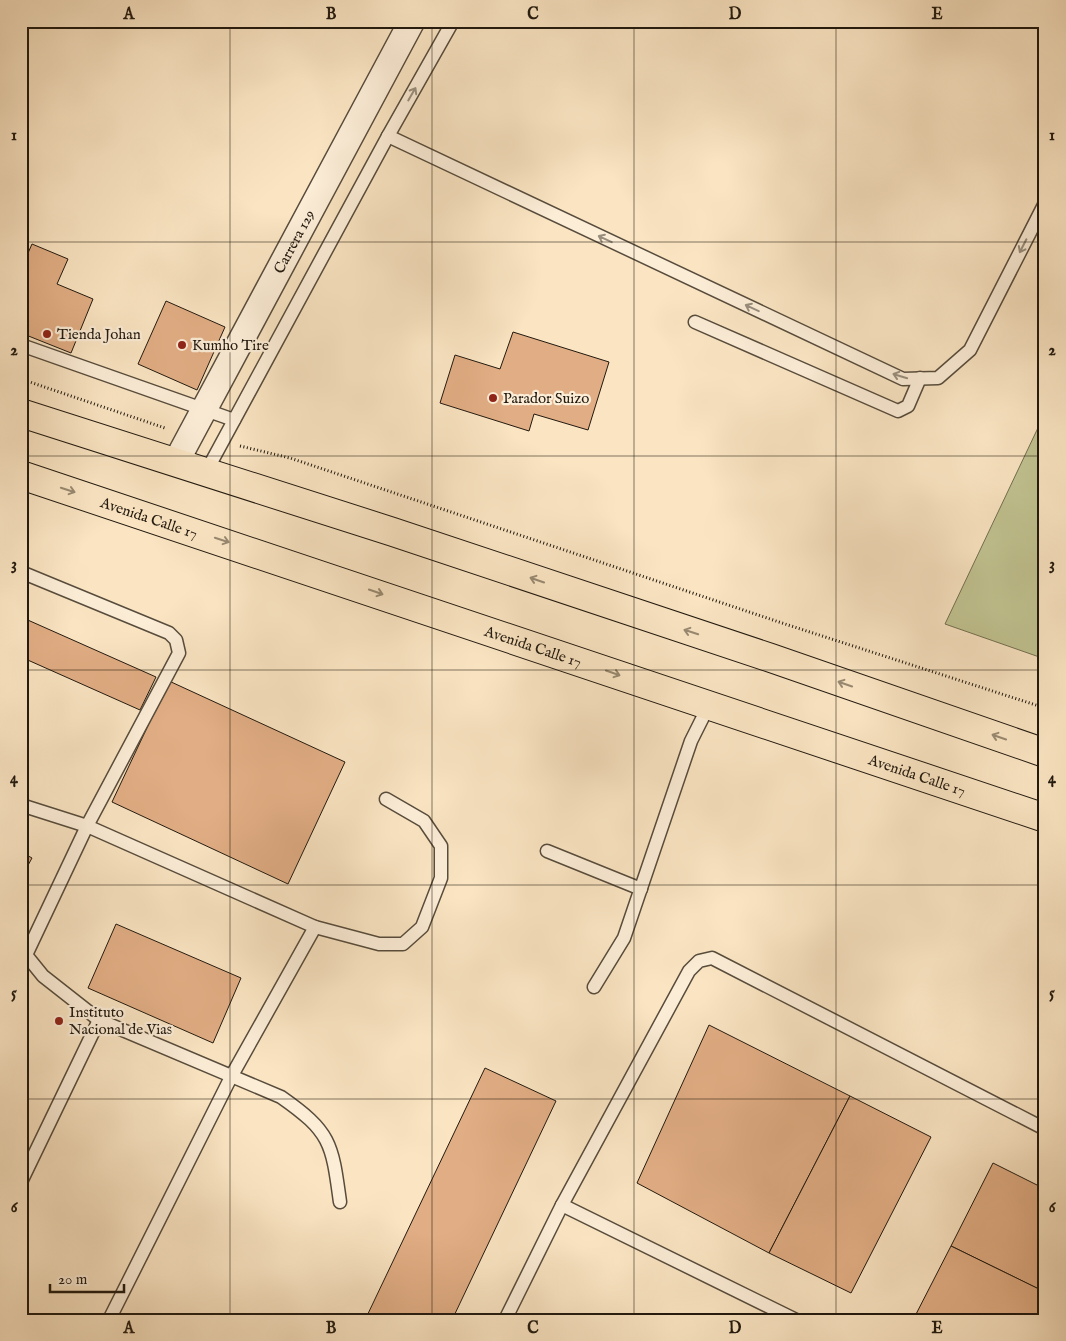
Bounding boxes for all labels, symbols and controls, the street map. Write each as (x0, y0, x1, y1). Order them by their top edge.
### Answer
text: A (123, 5, 136, 25)
text: B (326, 5, 337, 25)
text: C (527, 5, 539, 25)
text: D (729, 5, 742, 25)
text: E (931, 5, 943, 25)
one-way arrow (407, 86, 417, 101)
text: 1 (11, 126, 17, 146)
text: 1 (1049, 126, 1055, 146)
street label: Carrera 129 (269, 206, 319, 277)
one-way arrow (598, 234, 613, 243)
one-way arrow (1018, 239, 1028, 254)
one-way arrow (745, 303, 760, 313)
place label: Tienda Johan (57, 325, 141, 344)
marker: Tienda Johan (41, 328, 53, 340)
place label: Kumho Tire (192, 336, 269, 355)
marker: Kumho Tire (176, 339, 188, 351)
text: 2 (10, 341, 18, 361)
text: 2 (1048, 341, 1056, 361)
one-way arrow (892, 371, 908, 381)
place label: Parador Suizo (503, 389, 589, 408)
marker: Parador Suizo (487, 392, 499, 404)
one-way arrow (59, 485, 75, 495)
street label: Avenida Calle 17 (97, 492, 200, 543)
one-way arrow (214, 536, 230, 546)
text: 3 (11, 555, 17, 575)
text: 3 (1049, 555, 1055, 575)
one-way arrow (530, 575, 546, 584)
one-way arrow (368, 588, 383, 597)
street label: Avenida Calle 17 (481, 621, 584, 672)
one-way arrow (684, 626, 700, 636)
one-way arrow (604, 668, 620, 678)
one-way arrow (838, 679, 854, 688)
one-way arrow (992, 732, 1007, 741)
street label: Avenida Calle 17 (865, 750, 968, 800)
text: 4 (10, 769, 19, 789)
text: 4 (1048, 769, 1057, 789)
text: 5 (11, 984, 17, 1004)
text: 5 (1049, 984, 1055, 1004)
place label: Instituto Nacional de Vias (69, 1003, 172, 1039)
marker: Instituto Nacional de Vias (53, 1015, 65, 1027)
text: 6 (11, 1198, 19, 1218)
text: 6 (1049, 1198, 1057, 1218)
scale bar (50, 1261, 124, 1293)
text: 20 m (58, 1270, 88, 1289)
text: A (123, 1319, 136, 1339)
text: B (326, 1319, 337, 1339)
text: C (527, 1319, 539, 1339)
text: D (729, 1319, 742, 1339)
text: E (931, 1319, 943, 1339)

